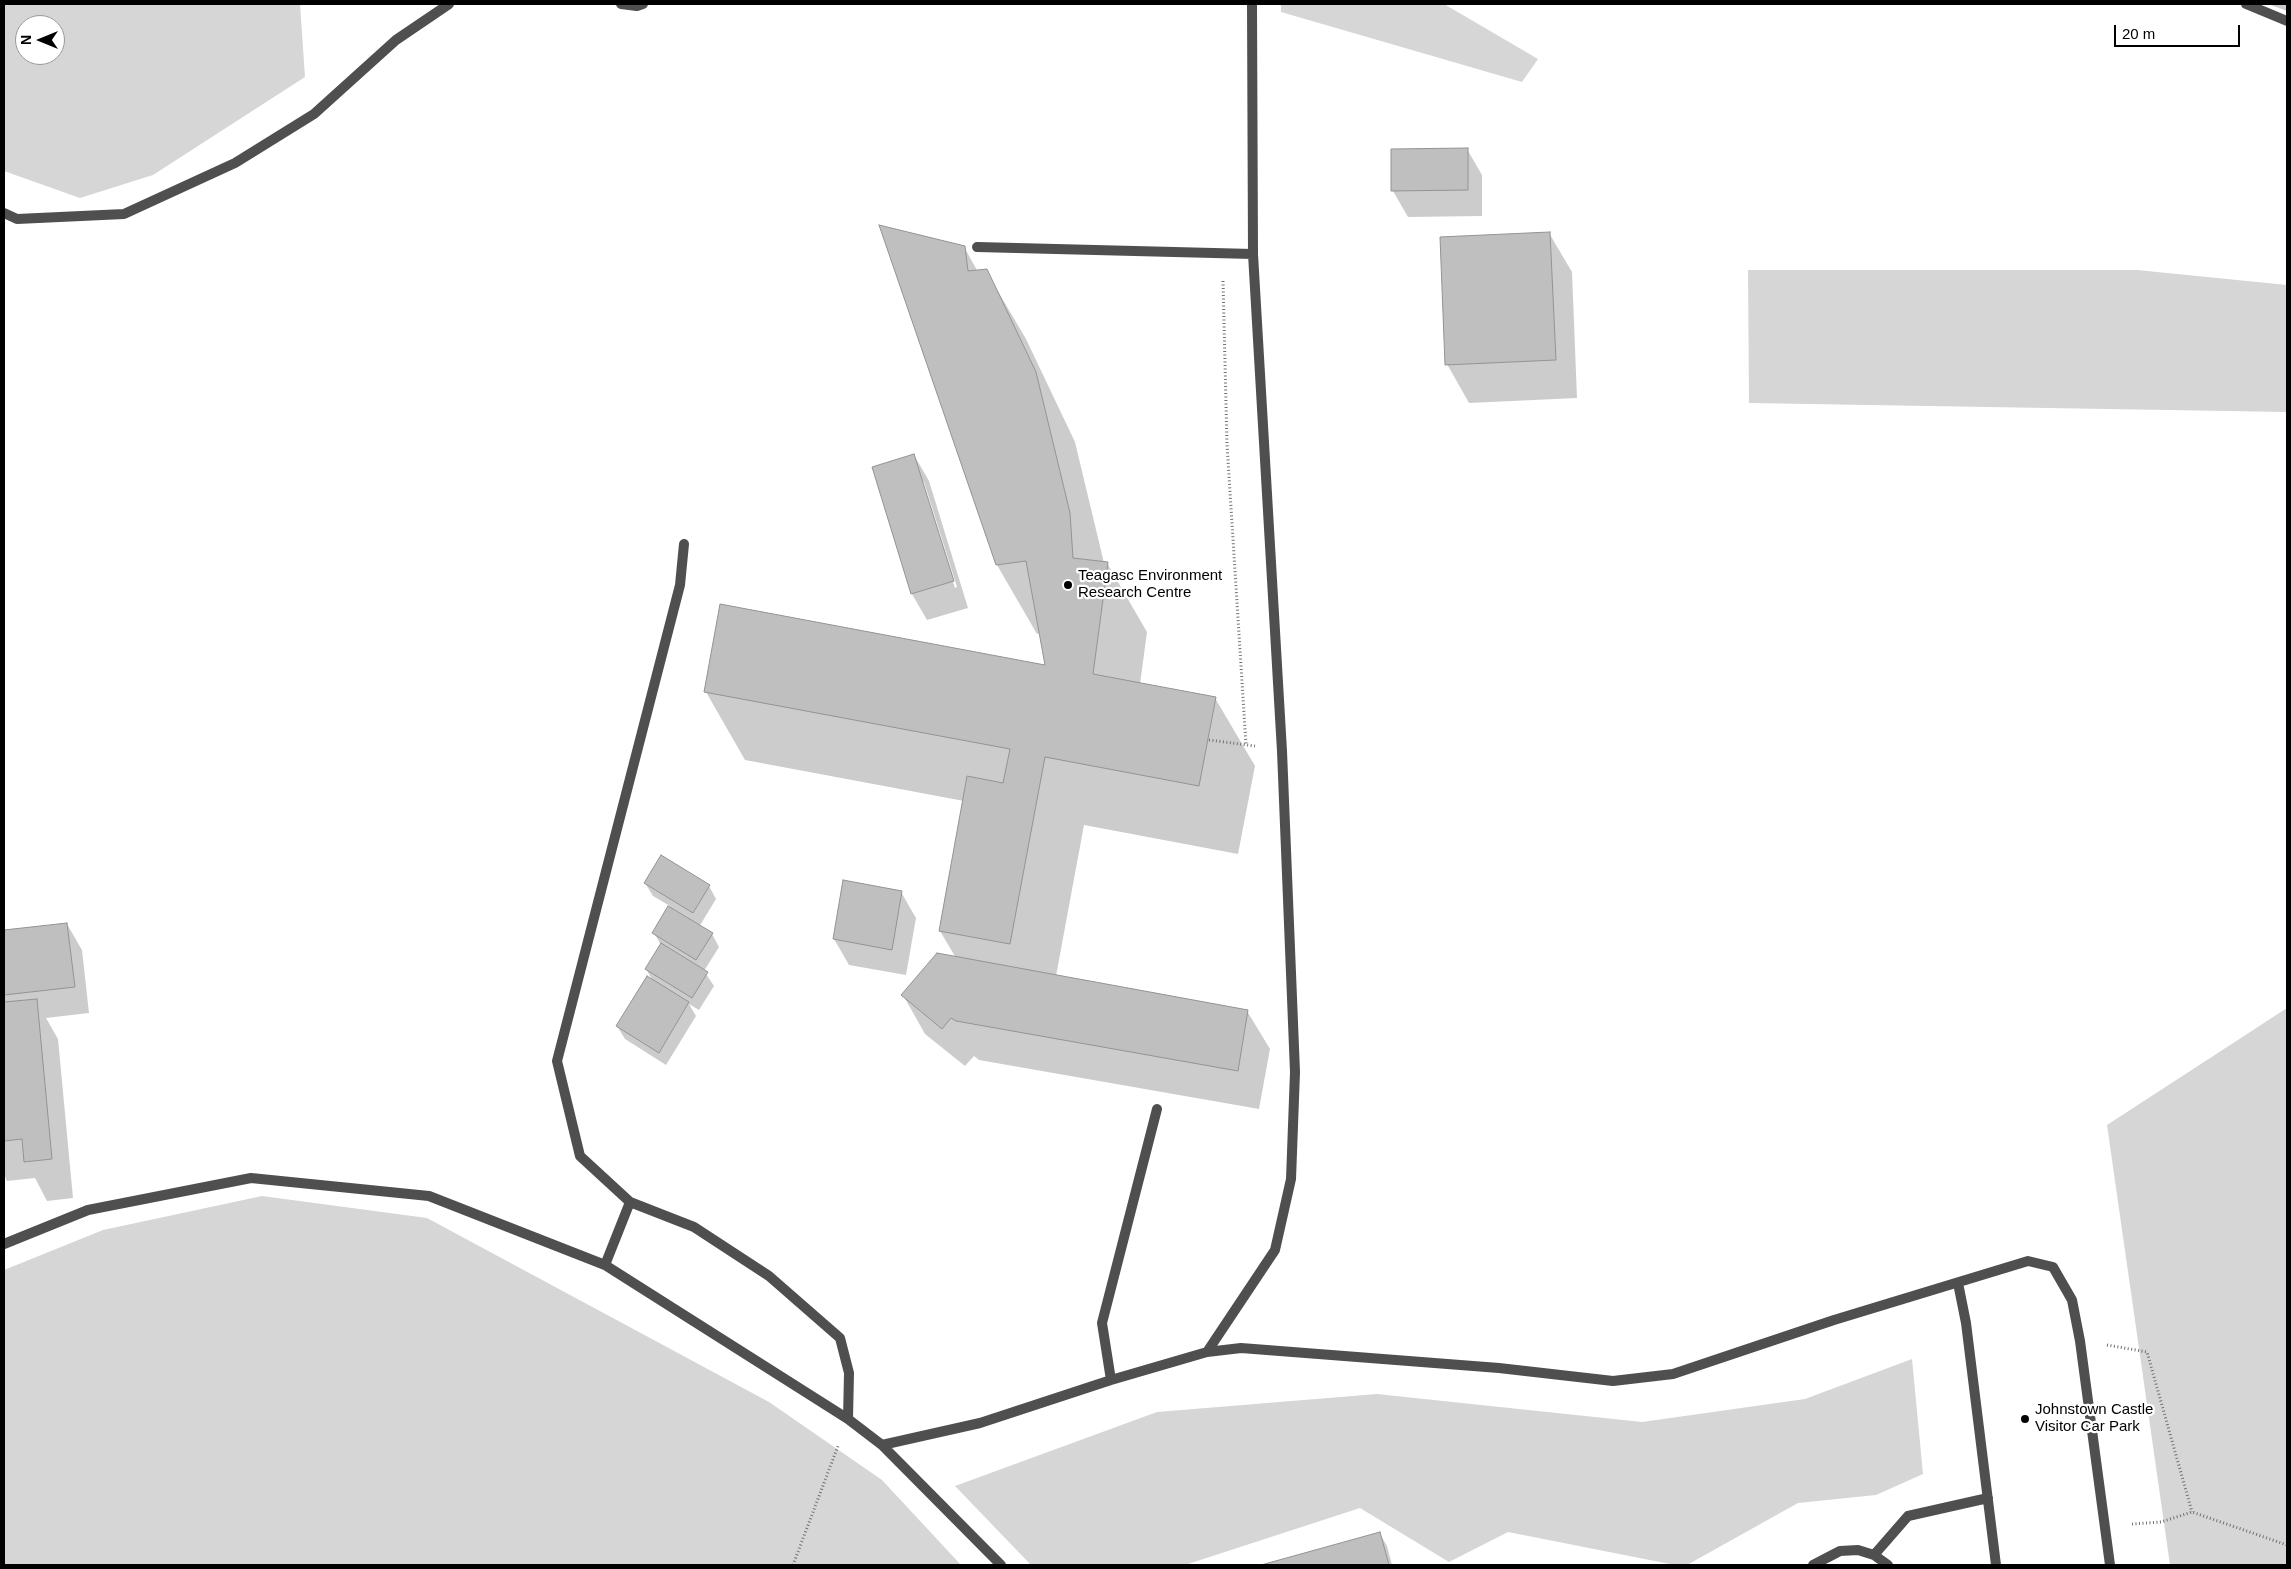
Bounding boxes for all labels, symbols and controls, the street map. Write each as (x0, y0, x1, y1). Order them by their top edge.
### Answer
north arrow (15, 15, 65, 65)
scale bar (2116, 15, 2242, 47)
text: 20 m (2122, 25, 2155, 42)
text: N (18, 35, 34, 45)
place label: Teagasc Environment Research Centre (1078, 567, 1222, 602)
marker: Teagasc Environment Research Centre (1062, 579, 1074, 591)
place label: Johnstown Castle Visitor Car Park (2035, 1401, 2153, 1436)
marker: Johnstown Castle Visitor Car Park (2019, 1413, 2031, 1425)

